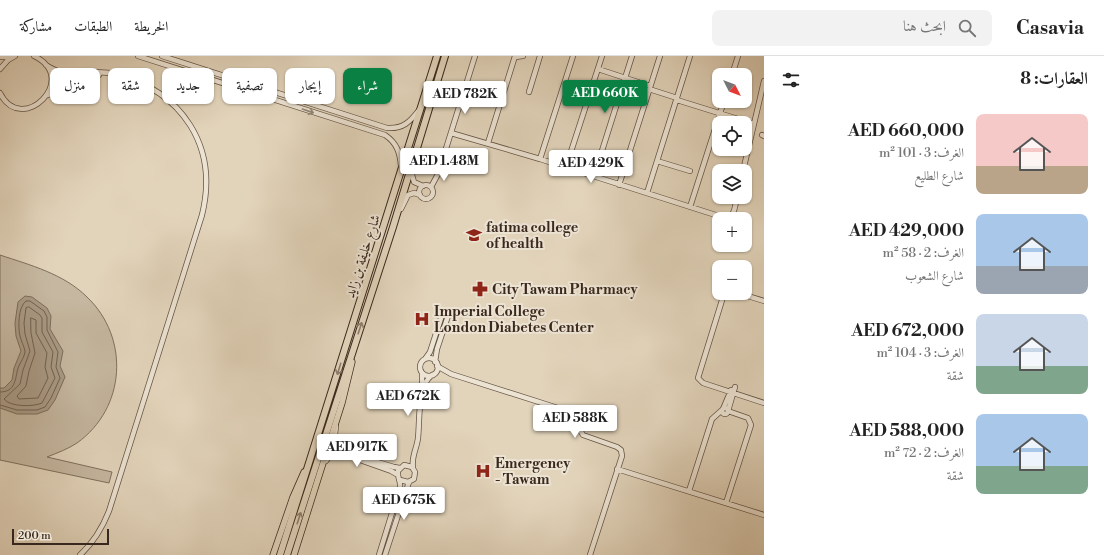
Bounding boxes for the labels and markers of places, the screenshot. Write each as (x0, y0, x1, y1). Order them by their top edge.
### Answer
pin: AED 660K (564, 80, 646, 114)
pin: AED 782K (424, 81, 506, 115)
pin: AED 1.48M (398, 148, 490, 182)
pin: AED 429K (550, 150, 632, 184)
place label: fatima college of health (486, 219, 579, 253)
school or university icon: fatima college of health (465, 226, 483, 244)
pharmacy icon: City Tawam Pharmacy (471, 280, 489, 298)
place label: City Tawam Pharmacy (492, 281, 639, 299)
place label: Imperial College London Diabetes Center (434, 303, 594, 337)
hospital icon: Imperial College London Diabetes Center (413, 310, 431, 328)
pin: AED 672K (367, 383, 449, 417)
pin: AED 588K (534, 405, 616, 439)
pin: AED 917K (316, 434, 398, 468)
place label: Emergency - Tawam (495, 455, 571, 489)
hospital icon: Emergency - Tawam (474, 462, 492, 480)
pin: AED 675K (363, 487, 445, 521)

